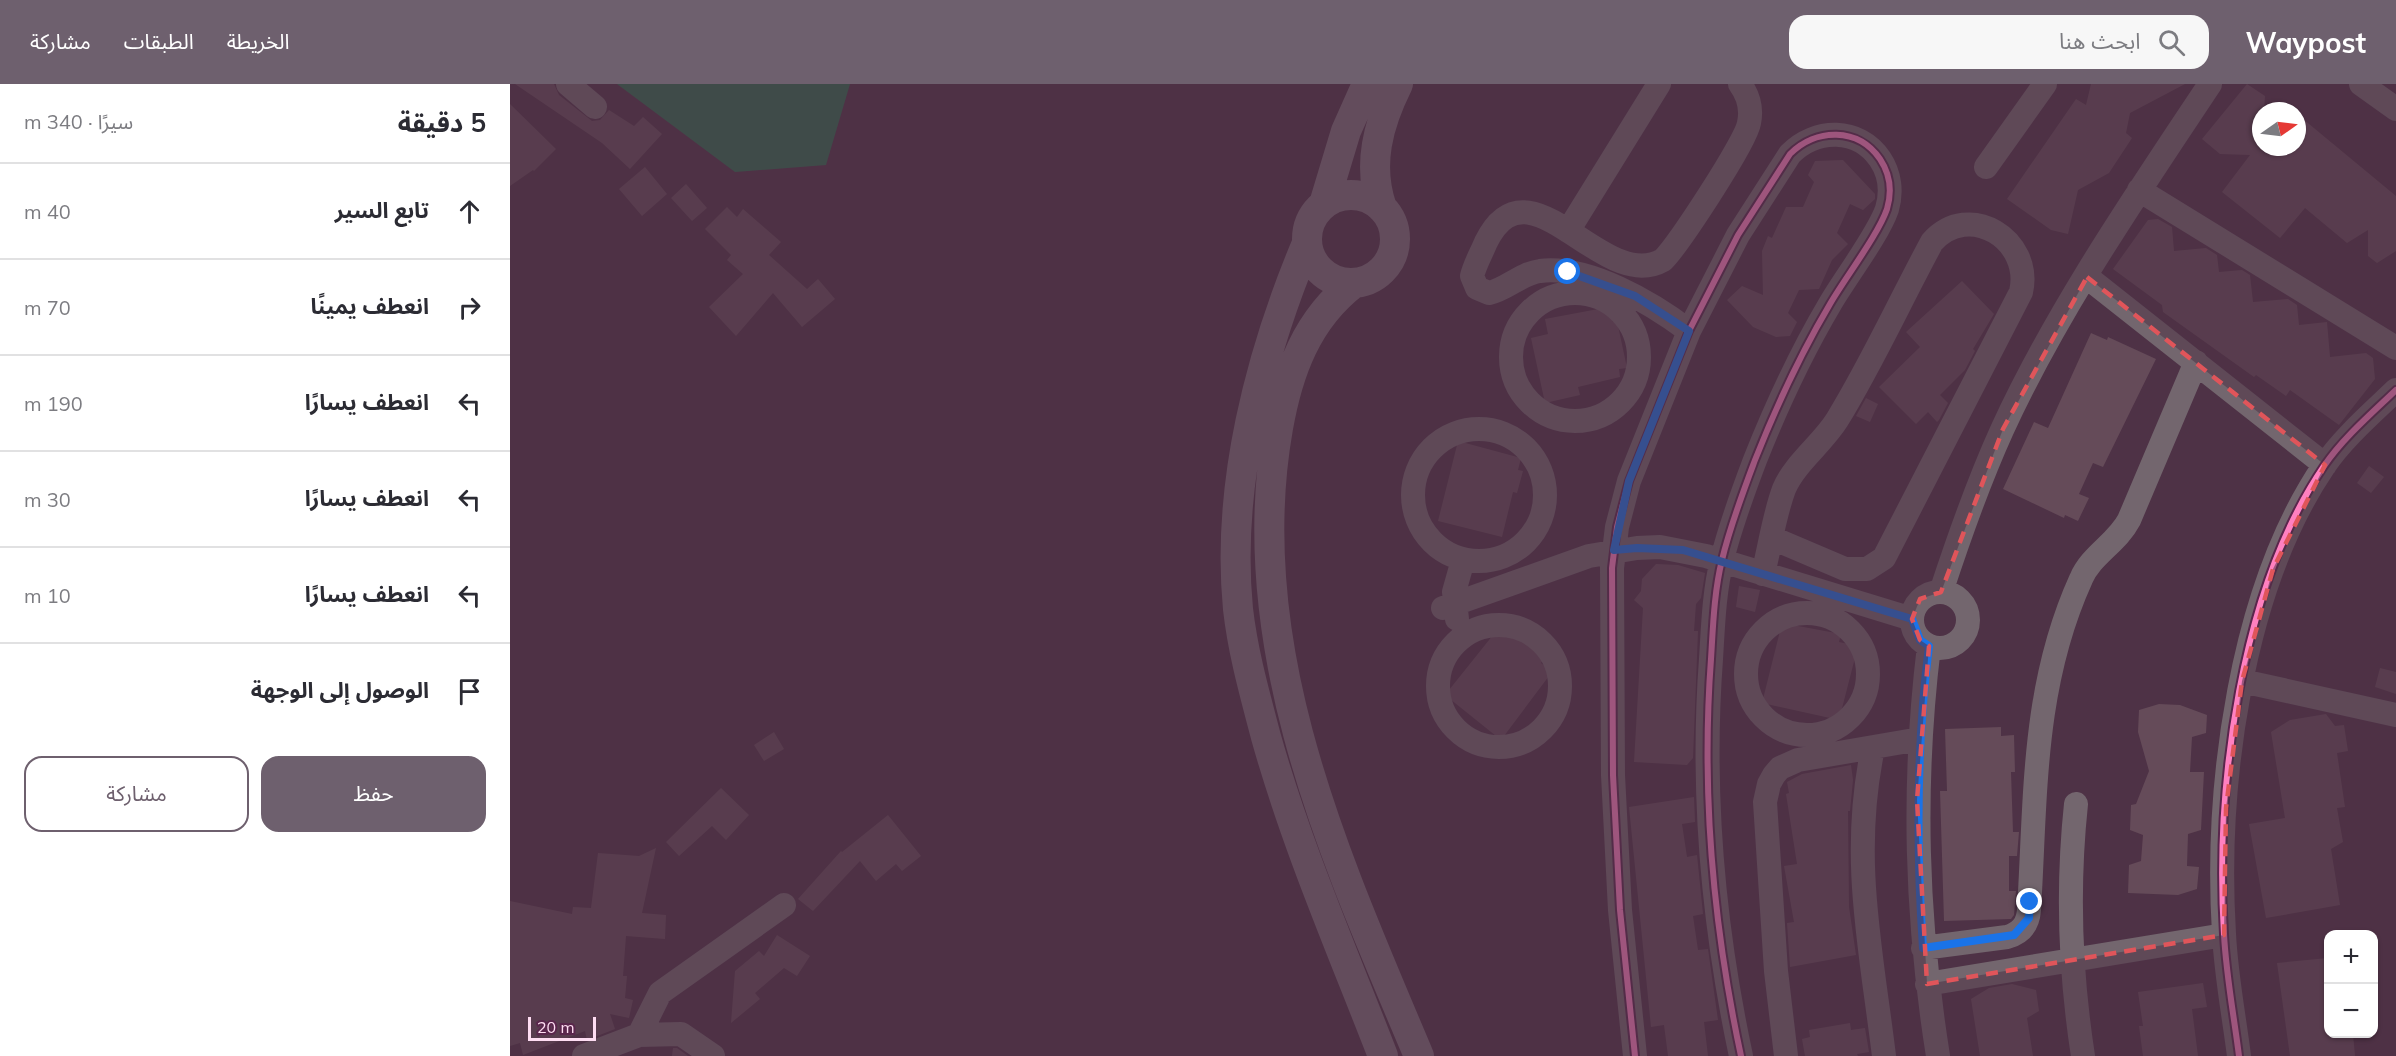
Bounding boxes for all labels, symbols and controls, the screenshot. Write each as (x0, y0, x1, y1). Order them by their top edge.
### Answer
search box (1789, 15, 2209, 69)
text: Waypost (2245, 25, 2366, 60)
icon: search (2155, 26, 2188, 59)
text: ابحث هنا (2059, 27, 2140, 55)
text: مشاركة (30, 28, 91, 54)
text: الطبقات (124, 28, 194, 54)
text: الخريطة (227, 28, 290, 54)
north arrow (2252, 102, 2306, 156)
text: 5 دقيقة (398, 106, 486, 139)
text: سيرًا · 340 m (24, 109, 133, 134)
icon: ahead (453, 195, 486, 228)
text: تابع السير (335, 196, 429, 224)
text: 40 m (24, 199, 71, 224)
route start (1554, 258, 1580, 284)
icon: right (453, 291, 486, 324)
text: انعطف يمينًا (310, 292, 429, 320)
text: 70 m (24, 295, 71, 320)
icon: left (453, 387, 486, 420)
text: انعطف يسارًا (305, 388, 429, 416)
text: 190 m (24, 391, 83, 416)
icon: left (453, 483, 486, 516)
text: انعطف يسارًا (305, 484, 429, 512)
text: 30 m (24, 487, 71, 512)
icon: left (453, 579, 486, 612)
text: انعطف يسارًا (305, 580, 429, 608)
text: 10 m (24, 583, 71, 608)
icon: arrive (453, 675, 486, 708)
text: الوصول إلى الوجهة (251, 676, 429, 704)
button: مشاركة (24, 756, 249, 832)
button: حفظ (261, 756, 486, 832)
route end (2016, 888, 2042, 914)
map controls (2324, 930, 2378, 1038)
button: + (2324, 930, 2378, 984)
button: − (2324, 984, 2378, 1038)
scale bar (528, 1014, 596, 1042)
text: 20 m (537, 1017, 574, 1037)

